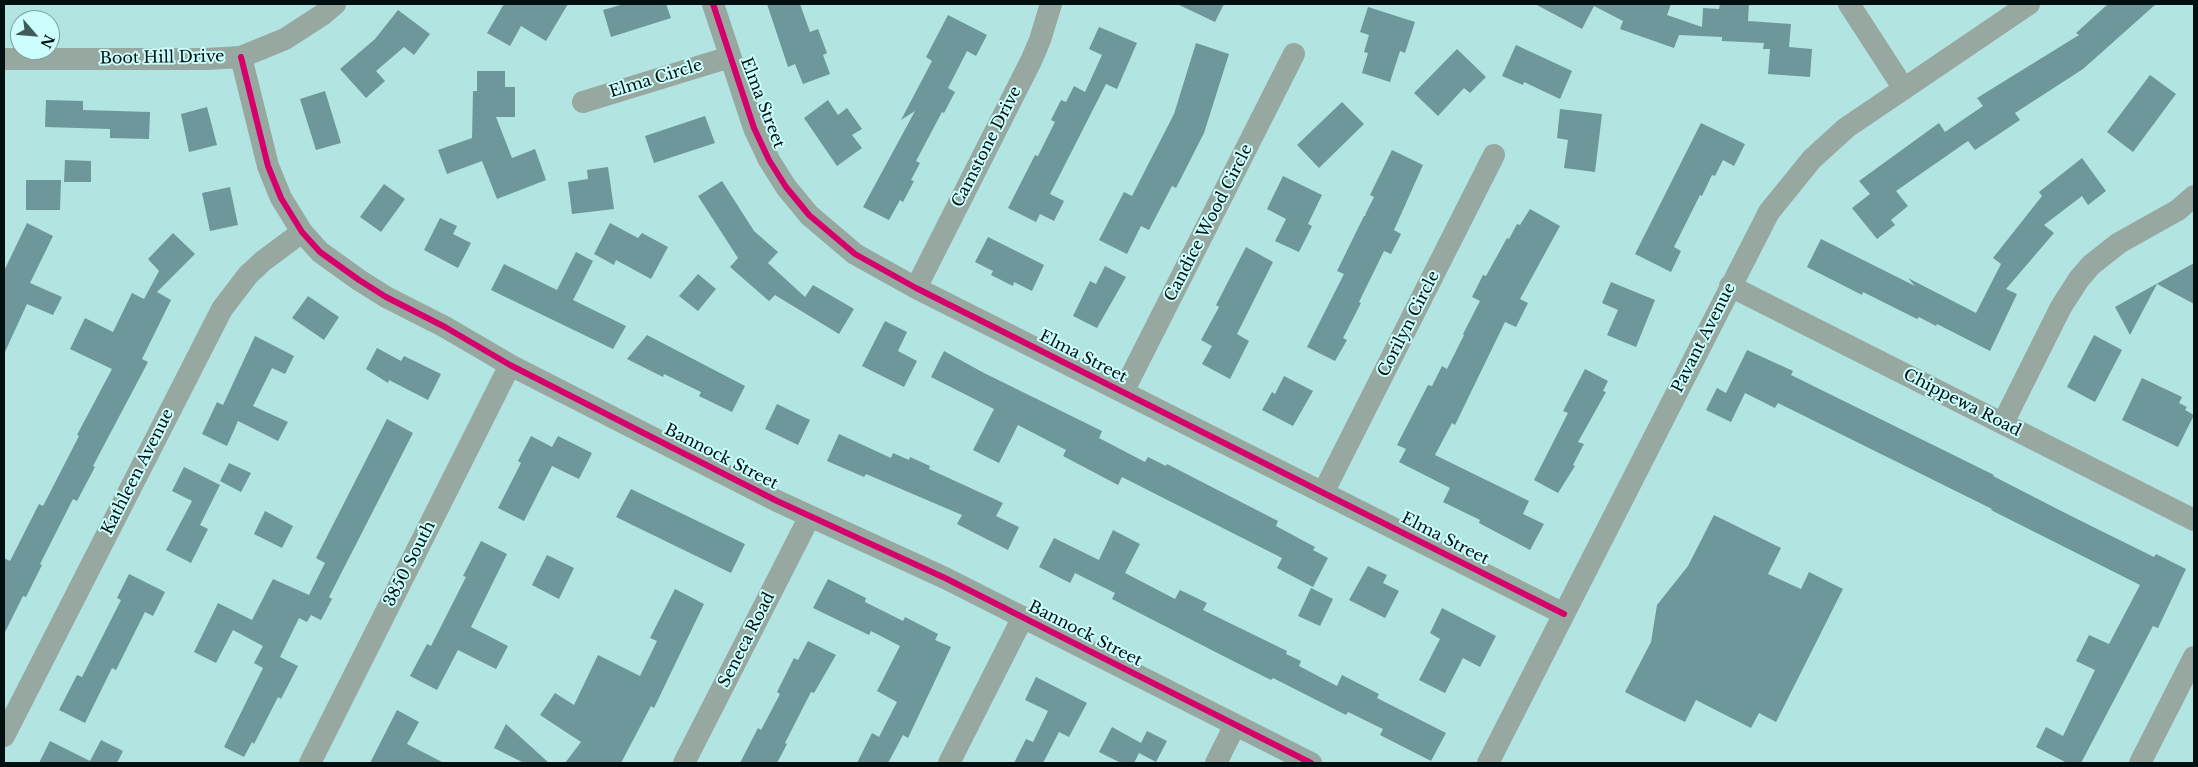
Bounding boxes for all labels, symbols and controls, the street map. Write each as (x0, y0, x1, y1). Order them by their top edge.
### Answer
north arrow (10, 10, 60, 60)
text: N (36, 31, 58, 51)
street label: Boot Hill Drive (99, 47, 225, 69)
street label: Elma Street (736, 55, 788, 151)
street label: Elma Circle (607, 56, 705, 102)
street label: Camstone Drive (948, 83, 1026, 211)
street label: Candice Wood Circle (1161, 141, 1257, 305)
street label: Corilyn Circle (1374, 268, 1444, 380)
street label: Pavant Avenue (1668, 280, 1740, 396)
street label: Elma Street (1036, 327, 1130, 387)
street label: Chippewa Road (1900, 365, 2024, 441)
street label: Kathleen Avenue (98, 406, 178, 538)
street label: Bannock Street (661, 420, 781, 494)
street label: Elma Street (1398, 509, 1492, 569)
street label: 3850 South (380, 518, 440, 610)
street label: Seneca Road (715, 589, 779, 691)
street label: Bannock Street (1025, 597, 1145, 671)

